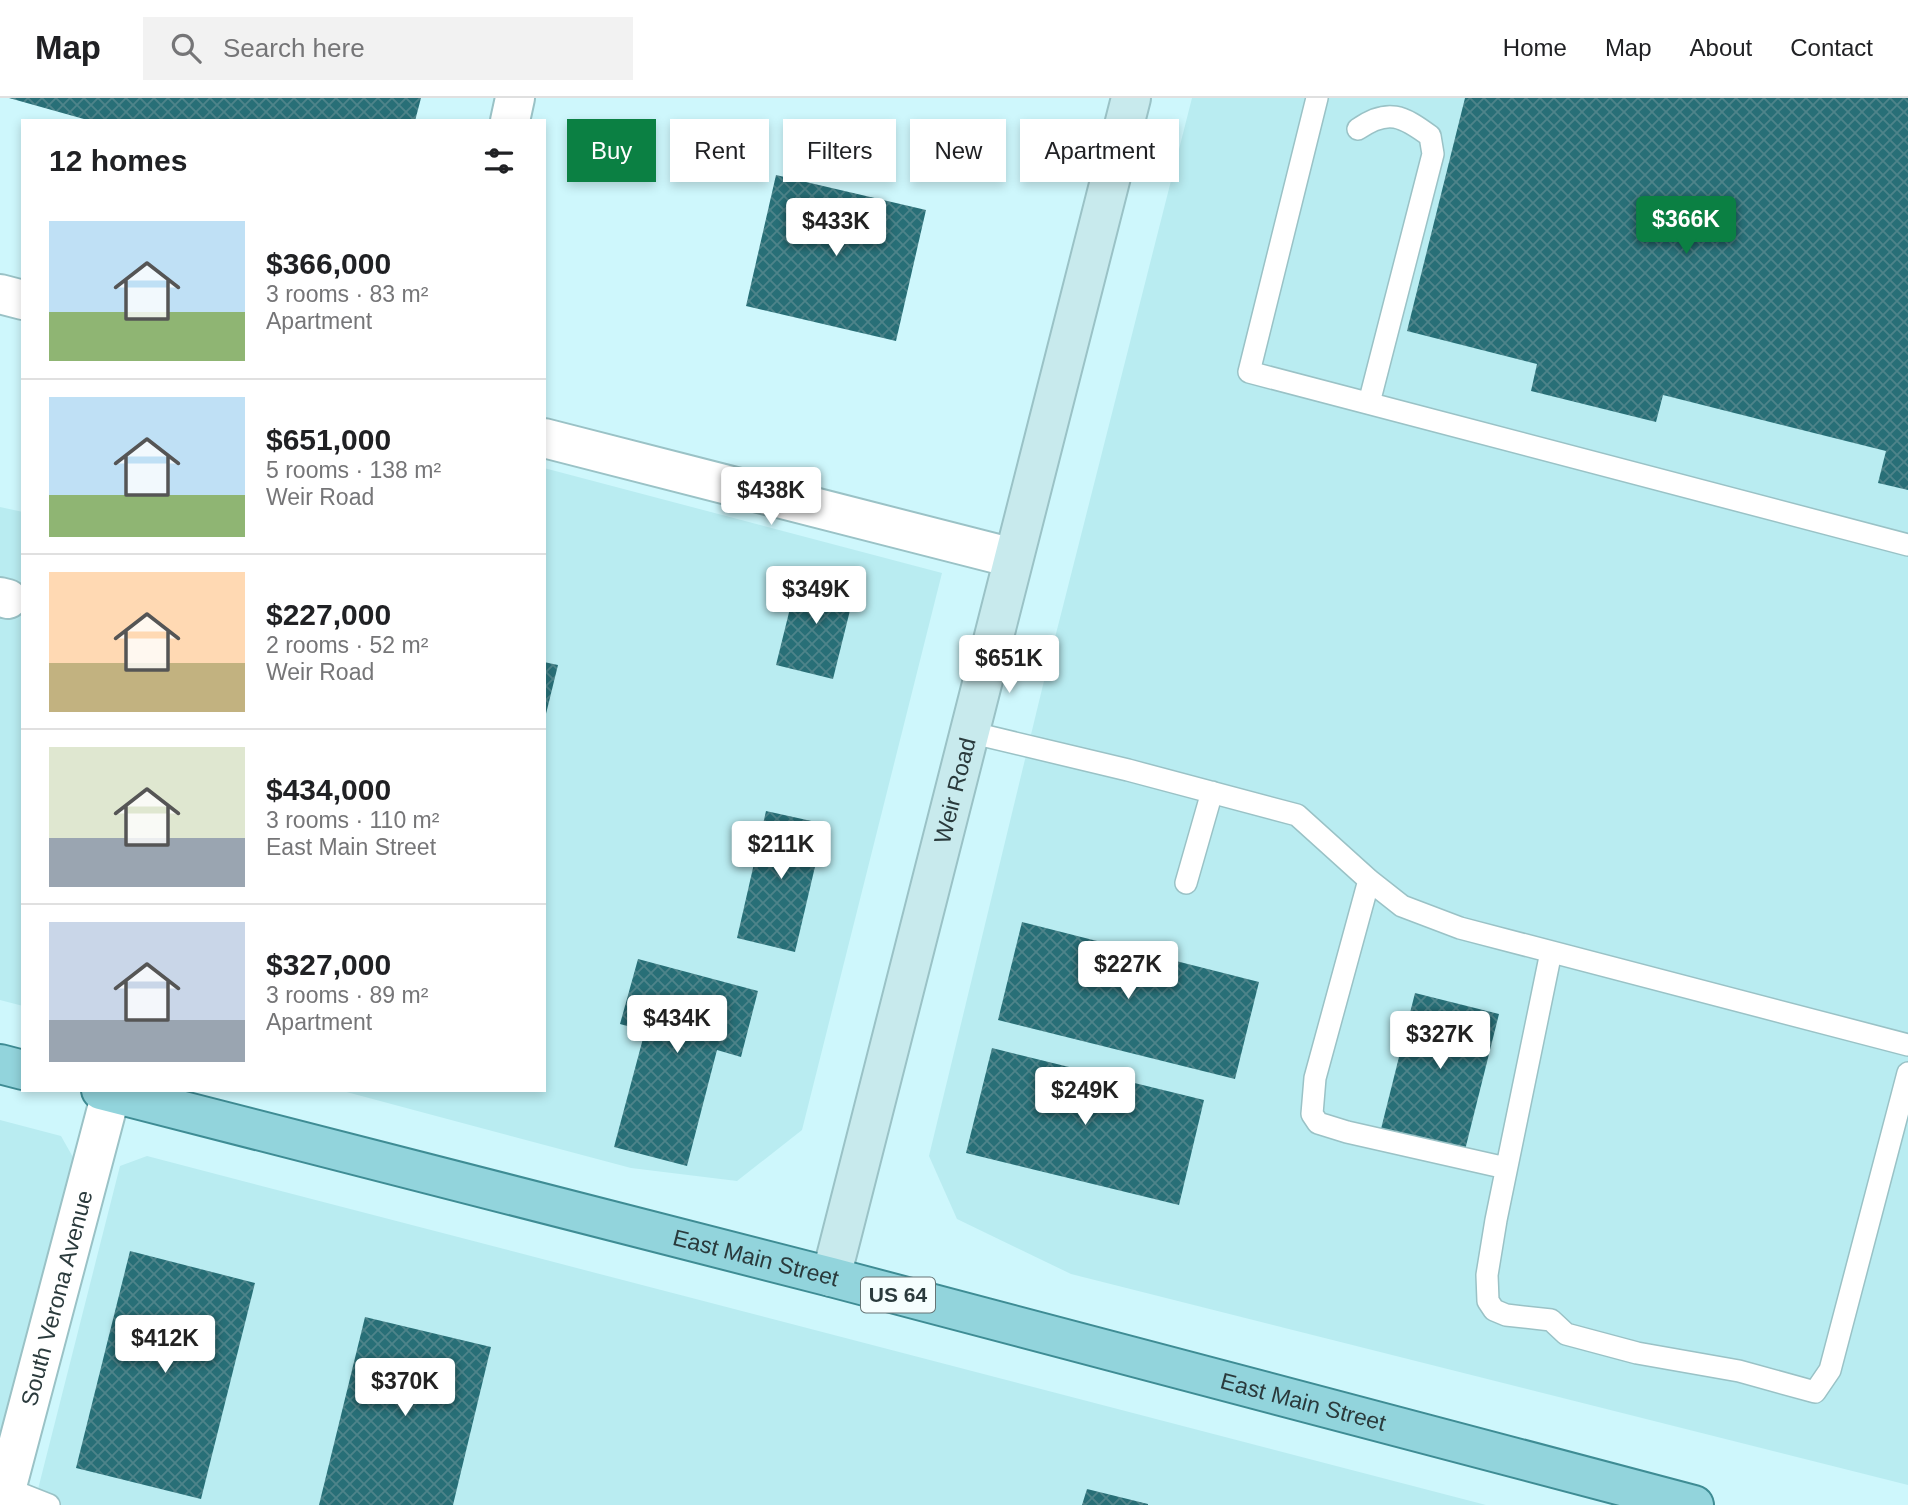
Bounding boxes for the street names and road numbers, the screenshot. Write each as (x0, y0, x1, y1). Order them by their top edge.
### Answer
street label: Weir Road (929, 735, 981, 846)
street label: South Verona Avenue (16, 1187, 98, 1409)
street label: East Main Street (670, 1224, 842, 1292)
road number: US 64 (861, 1278, 935, 1312)
street label: East Main Street (1218, 1367, 1389, 1436)

